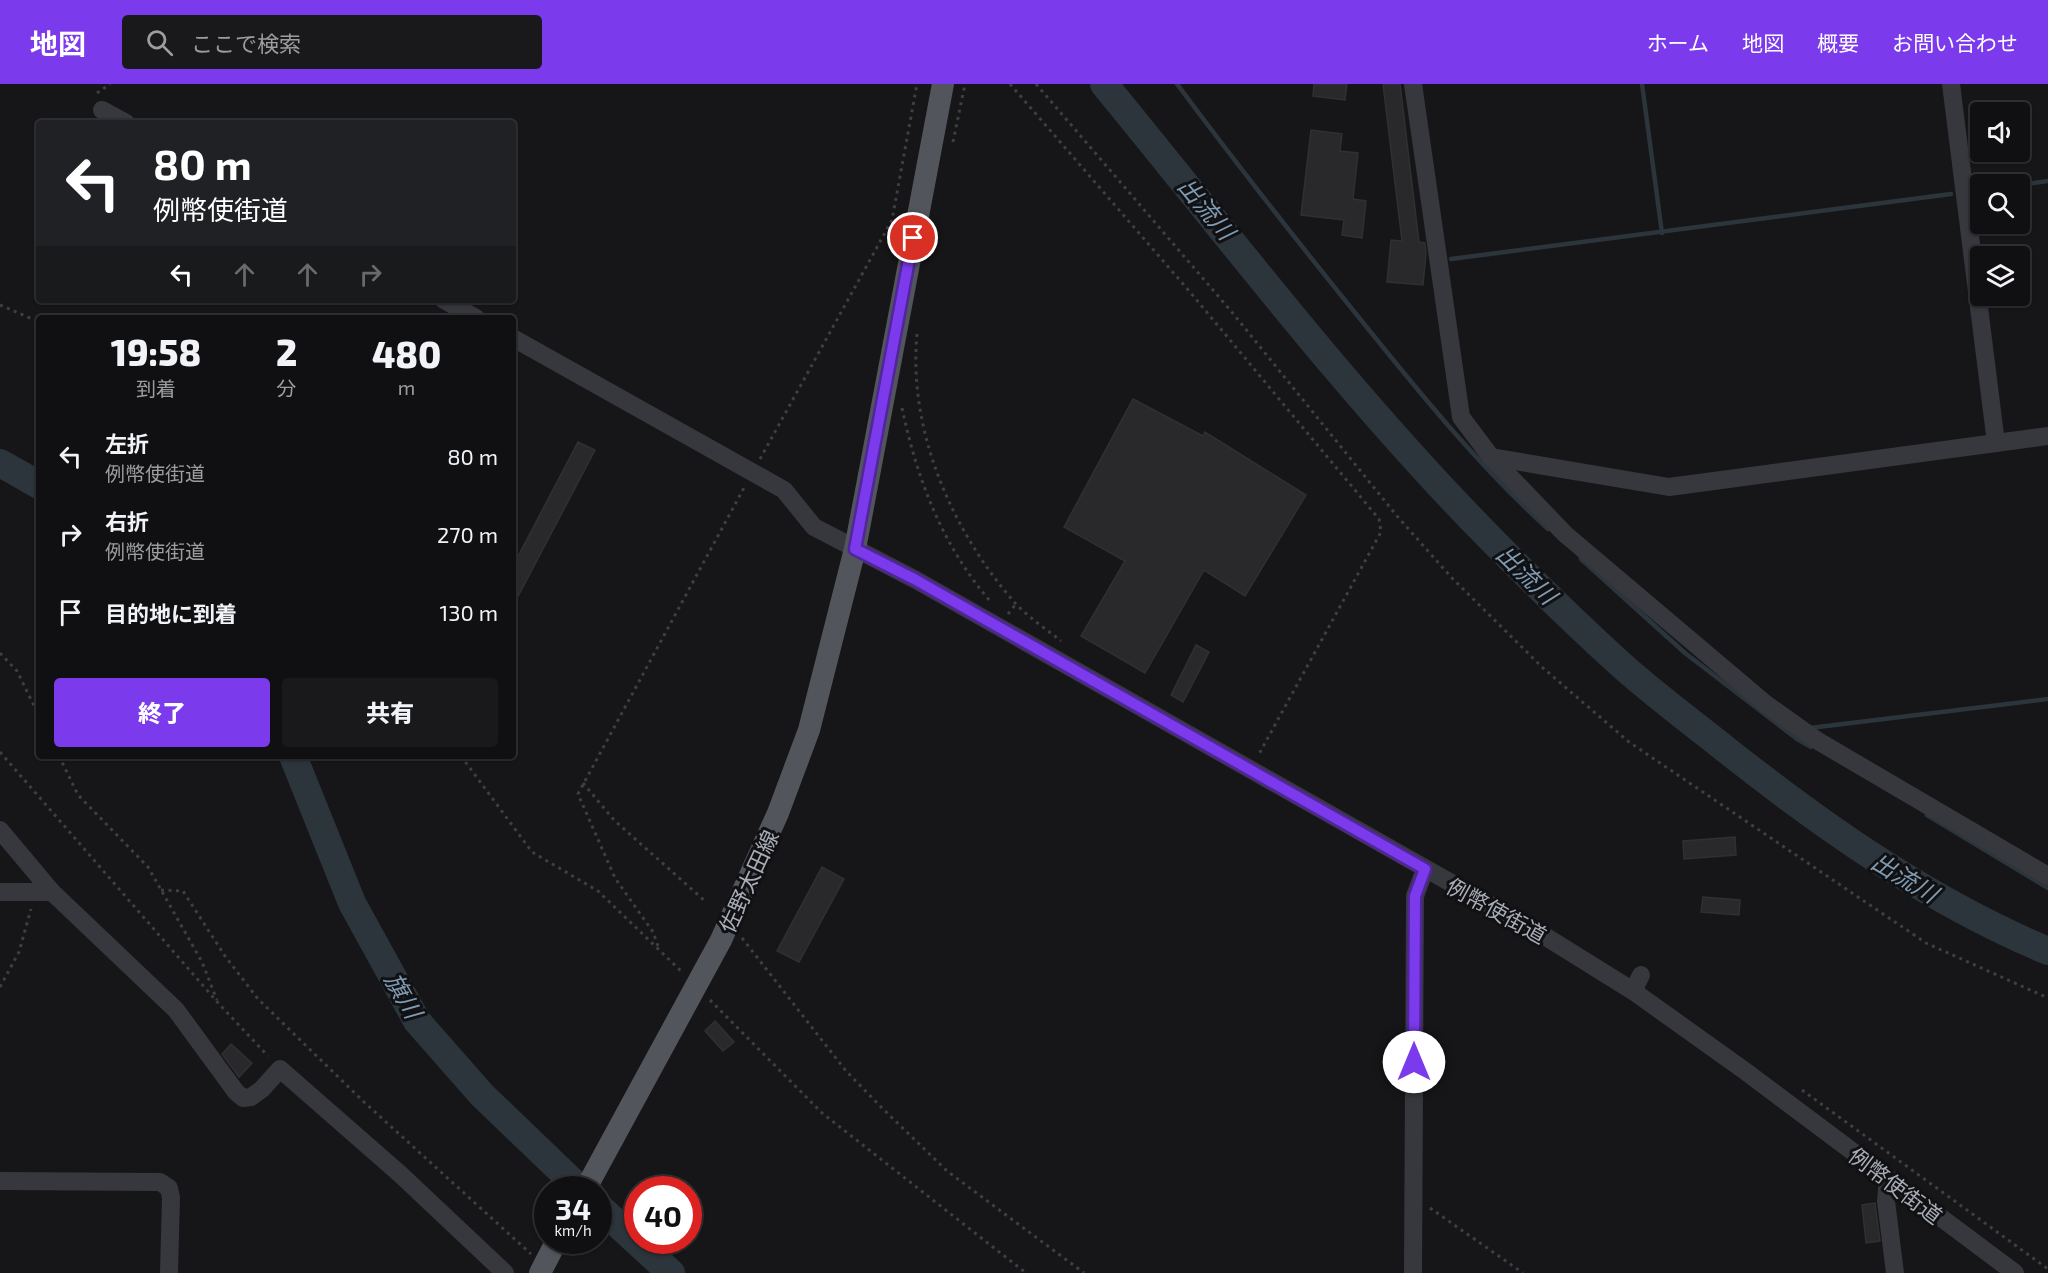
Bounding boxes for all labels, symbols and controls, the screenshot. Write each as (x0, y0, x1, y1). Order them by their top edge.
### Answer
search box (122, 15, 542, 69)
text: 地図 (30, 26, 86, 60)
icon: search (143, 26, 176, 59)
text: ここで検索 (191, 30, 301, 56)
text: ホーム (1647, 30, 1709, 55)
text: 地図 (1742, 30, 1784, 55)
text: 概要 (1817, 30, 1859, 55)
text: お問い合わせ (1892, 30, 2018, 55)
map controls (1970, 102, 2030, 306)
button: sound (1970, 102, 2030, 162)
text: 80 m (153, 138, 252, 188)
icon: left (54, 144, 132, 222)
water label: 出流川 (1173, 171, 1243, 247)
button: search (1970, 174, 2030, 234)
text: 例幣使街道 (153, 193, 288, 225)
pin (887, 212, 938, 263)
icon: arrive (896, 221, 929, 254)
button: layers (1970, 246, 2030, 306)
icon: left (165, 258, 198, 291)
icon: ahead (228, 258, 261, 291)
icon: ahead (291, 258, 324, 291)
icon: right (354, 258, 387, 291)
text: 19:58 (111, 330, 201, 373)
text: 2 (276, 330, 297, 373)
text: 480 (372, 332, 441, 375)
text: m (398, 375, 415, 399)
text: 到着 (136, 376, 176, 400)
text: 分 (277, 376, 297, 400)
text: 左折 (105, 430, 149, 456)
icon: left (54, 440, 87, 473)
text: 80 m (447, 443, 498, 469)
text: 例幣使街道 (105, 461, 205, 485)
text: 右折 (105, 508, 149, 534)
icon: right (54, 518, 87, 551)
text: 270 m (437, 521, 498, 547)
text: 例幣使街道 (105, 539, 205, 563)
water label: 出流川 (1491, 539, 1565, 612)
icon: arrive (54, 596, 87, 629)
text: 130 m (440, 599, 498, 625)
text: 目的地に到着 (105, 600, 237, 626)
button: 終了 (54, 678, 270, 747)
button: 共有 (282, 678, 498, 747)
street label: 佐野太田線 (713, 826, 783, 936)
water label: 出流川 (1867, 846, 1946, 910)
street label: 例幣使街道 (1443, 872, 1551, 948)
water label: 旗川 (379, 967, 430, 1026)
position arrow (1382, 1030, 1446, 1094)
street label: 例幣使街道 (1844, 1142, 1948, 1228)
speed limit sign: 40 (624, 1176, 702, 1254)
text: 34 (555, 1190, 591, 1226)
text: km/h (554, 1221, 592, 1239)

